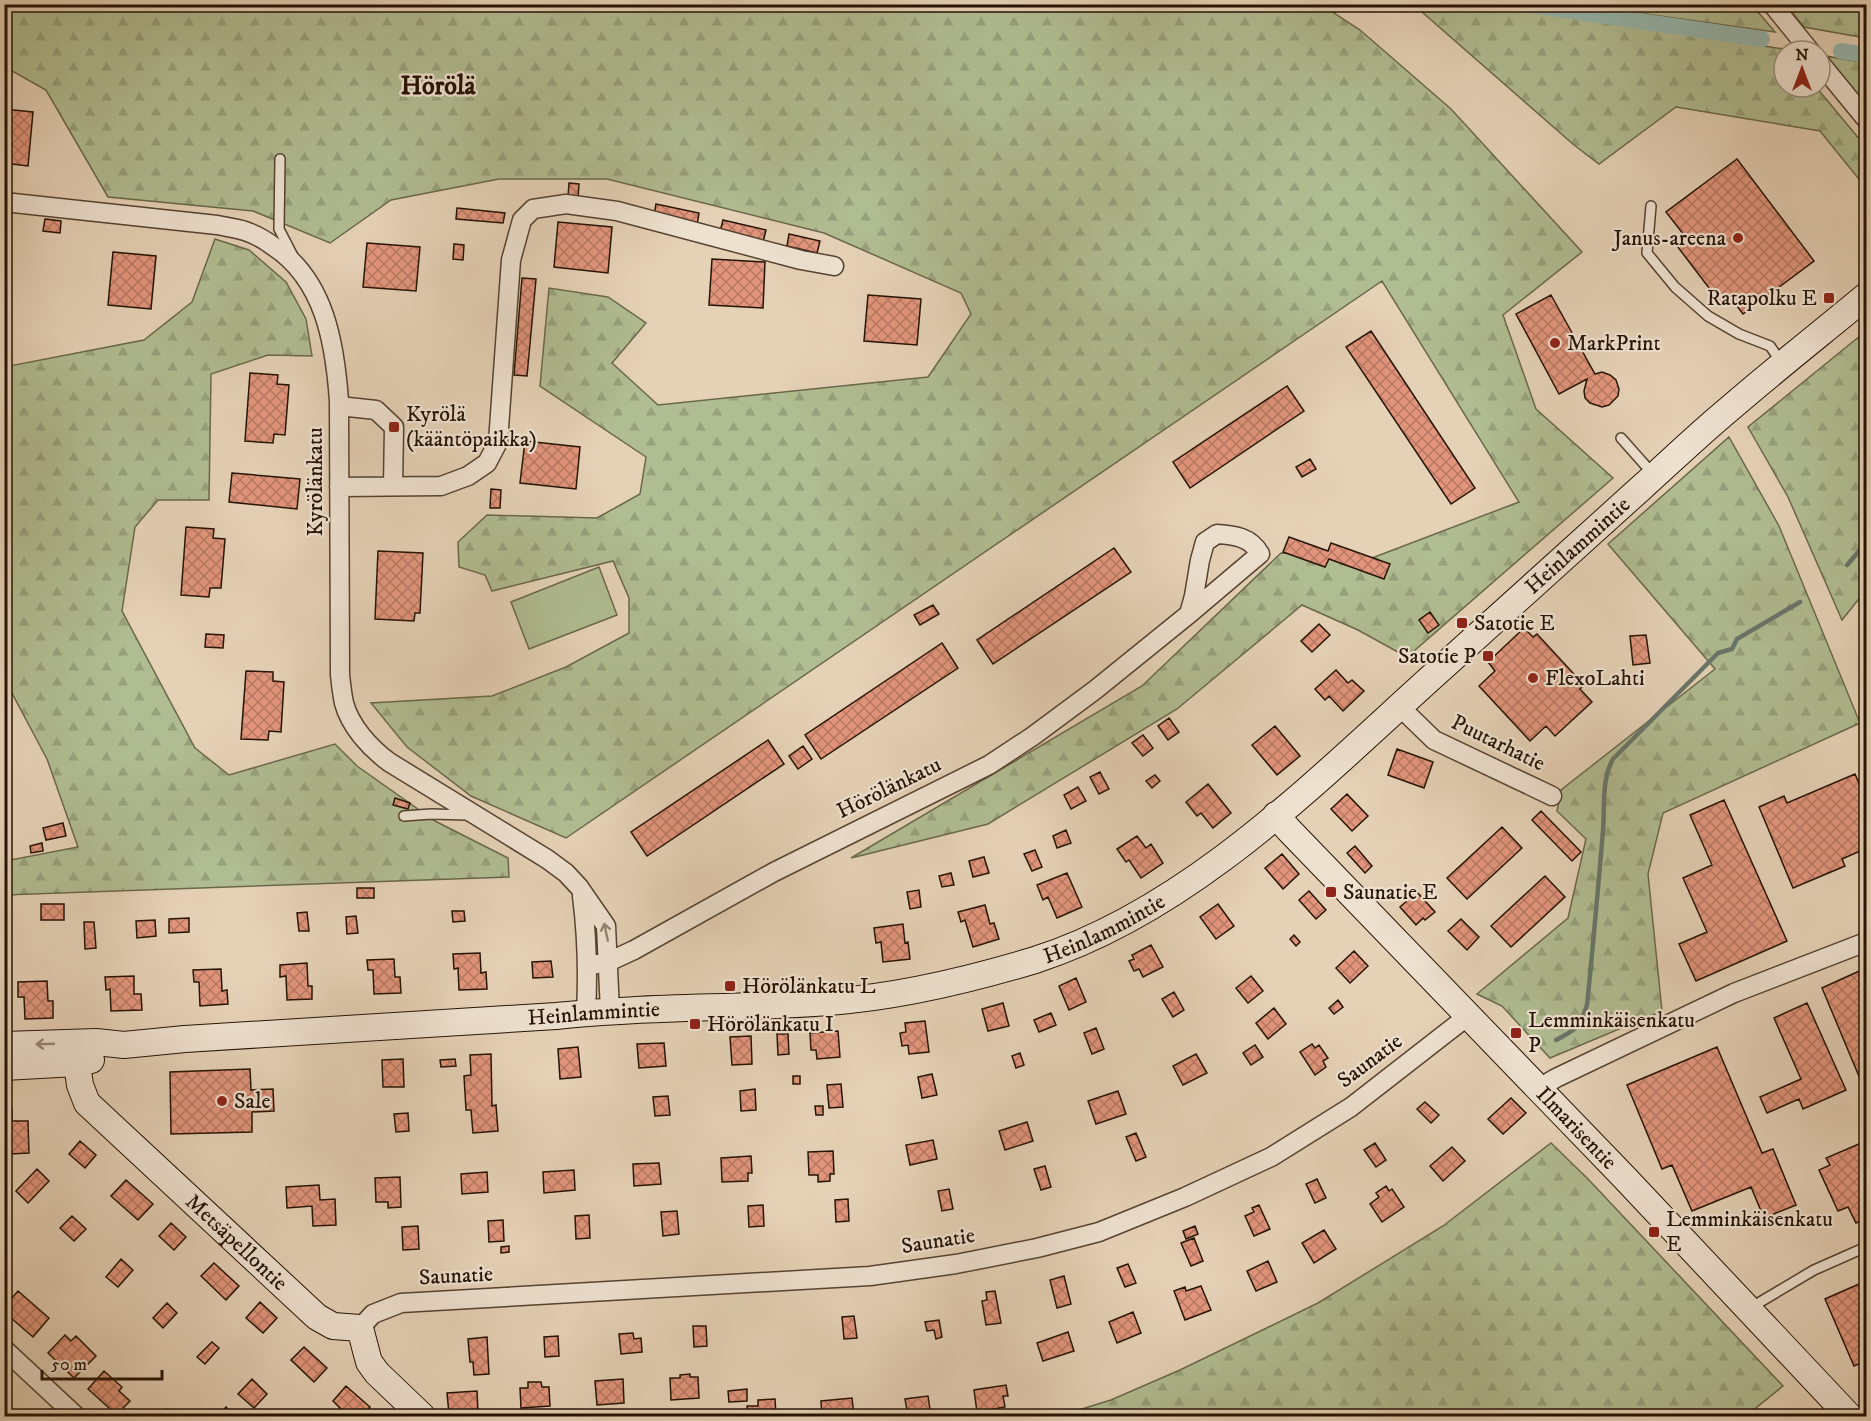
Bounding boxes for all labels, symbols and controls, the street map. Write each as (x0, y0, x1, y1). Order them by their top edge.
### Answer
north arrow (1772, 39, 1832, 99)
text: N (1795, 45, 1809, 65)
district label: Hörölä (400, 70, 476, 103)
place label: Janus-areena (1611, 225, 1727, 252)
marker: Janus-areena (1731, 231, 1745, 245)
place label: Ratapolku E (1707, 285, 1817, 312)
marker: Ratapolku E (1822, 291, 1836, 305)
place label: MarkPrint (1567, 330, 1661, 357)
marker: MarkPrint (1548, 336, 1562, 350)
place label: Kyrölä (kääntöpaikka) (406, 401, 537, 453)
marker: Kyrölä (kääntöpaikka) (387, 420, 401, 434)
street label: Kyrölänkatu (302, 427, 329, 537)
street label: Heinlammintie (1519, 491, 1636, 600)
place label: Satotie E (1474, 610, 1555, 637)
marker: Satotie E (1455, 616, 1469, 630)
place label: Satotie P (1398, 643, 1476, 670)
marker: Satotie P (1481, 649, 1495, 663)
place label: FlexoLahti (1545, 665, 1645, 692)
marker: FlexoLahti (1526, 671, 1540, 685)
street label: Puutarhatie (1447, 709, 1549, 777)
street label: Hörölänkatu (832, 751, 946, 825)
place label: Saunatie E (1343, 879, 1437, 906)
marker: Saunatie E (1324, 885, 1338, 899)
street label: Heinlammintie (1039, 888, 1170, 970)
one-way arrow (600, 923, 611, 942)
place label: Hörölänkatu L (742, 973, 876, 1000)
marker: Hörölänkatu L (723, 979, 737, 993)
street label: Heinlammintie (527, 995, 660, 1031)
place label: Lemminkäisenkatu P (1528, 1007, 1695, 1059)
place label: Hörölänkatu I (707, 1011, 834, 1038)
marker: Hörölänkatu I (688, 1017, 702, 1031)
marker: Lemminkäisenkatu P (1509, 1026, 1523, 1040)
street label: Saunatie (1332, 1028, 1408, 1094)
one-way arrow (35, 1038, 55, 1049)
street label: Ilmarisentie (1530, 1081, 1623, 1175)
place label: Sale (234, 1088, 271, 1115)
marker: Sale (215, 1094, 229, 1108)
street label: Metsäpellontie (180, 1188, 293, 1296)
place label: Lemminkäisenkatu E (1666, 1206, 1833, 1258)
street label: Saunatie (899, 1222, 977, 1260)
marker: Lemminkäisenkatu E (1647, 1225, 1661, 1239)
street label: Saunatie (418, 1261, 494, 1291)
scale bar (42, 1343, 162, 1381)
text: 50 m (51, 1354, 87, 1376)

